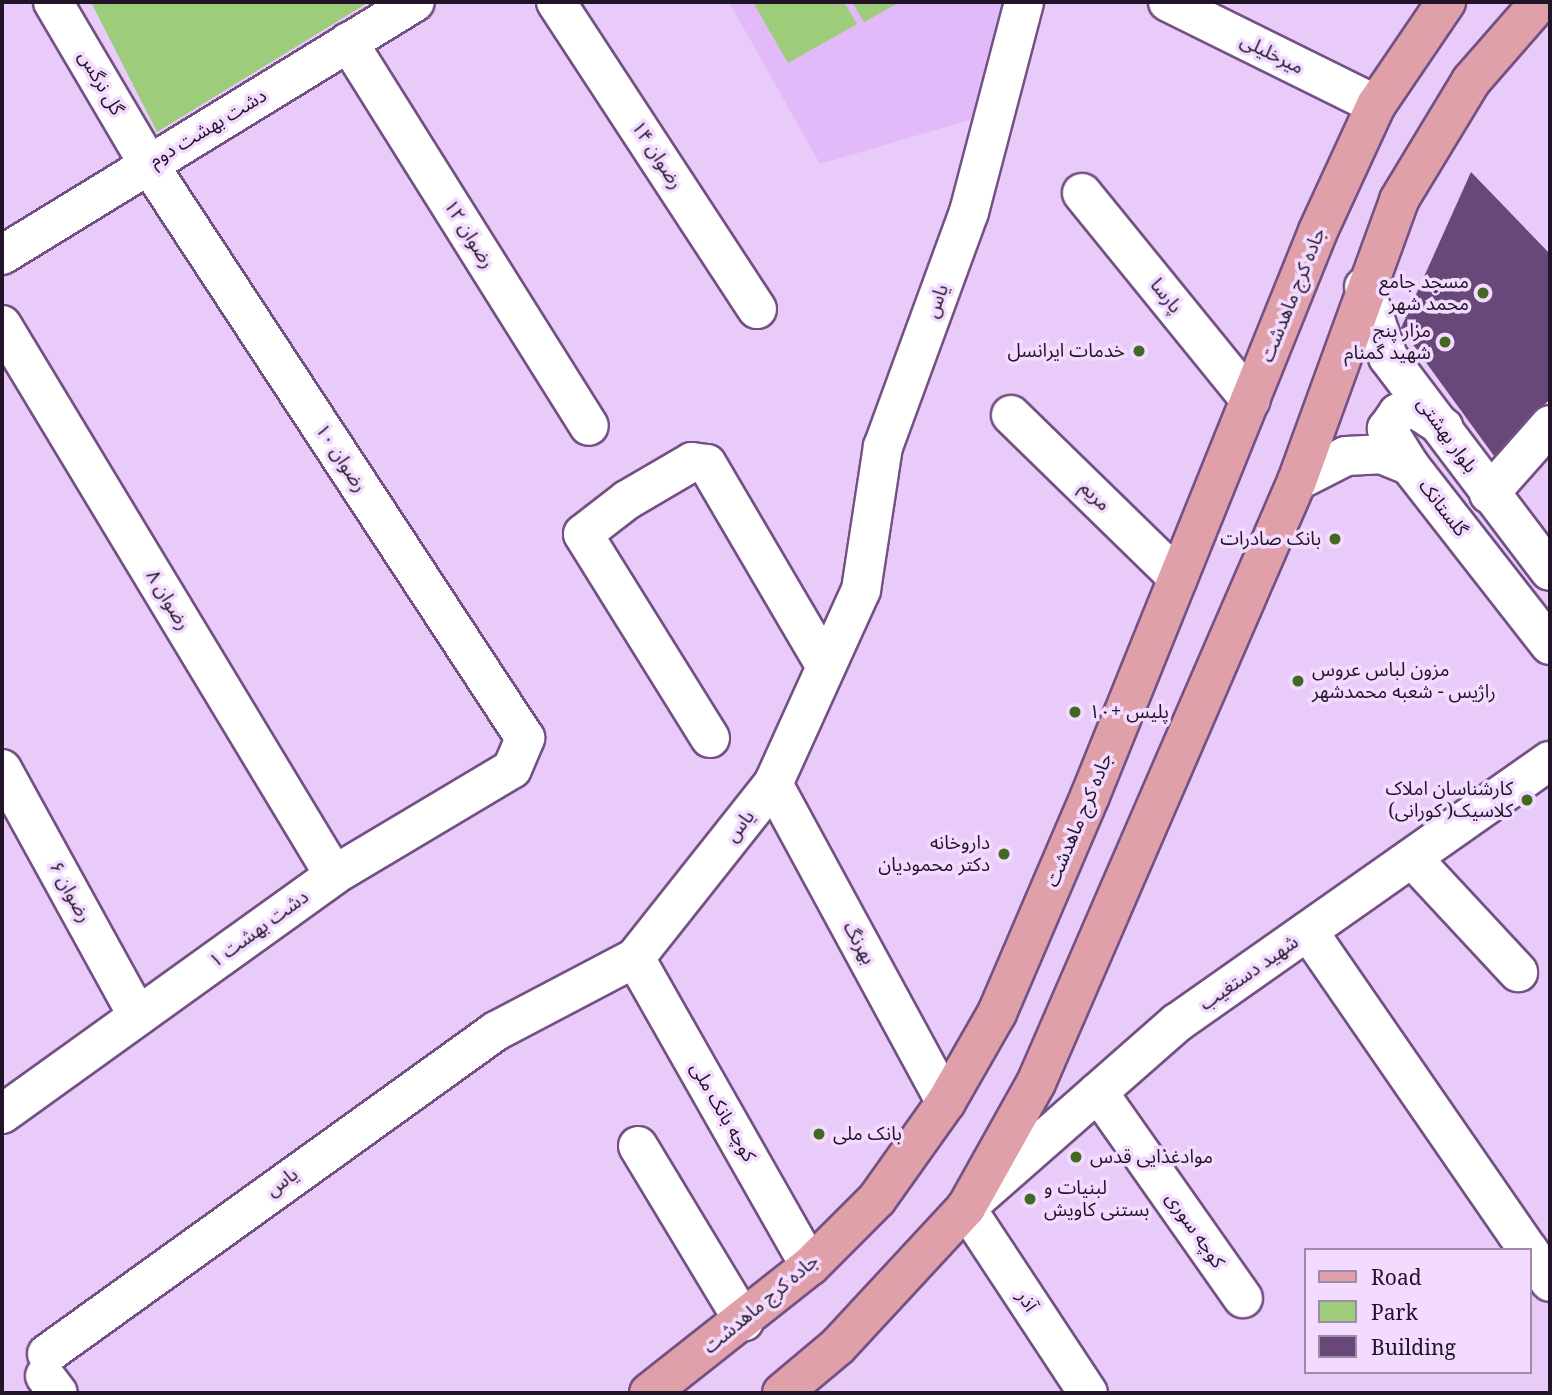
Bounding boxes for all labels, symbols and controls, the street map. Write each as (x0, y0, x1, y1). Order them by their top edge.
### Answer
street label: میرخلیلی (1237, 29, 1307, 79)
street label: گل نرگس (74, 47, 128, 119)
street label: دشت بهشت دوم (145, 84, 271, 172)
street label: رضوان ۱۴ (627, 117, 687, 193)
street label: رضوان ۱۲ (439, 195, 499, 273)
street label: جاده کرج ماهدشت (1256, 224, 1330, 366)
place label: مسجد جامع محمد شهر (1379, 271, 1469, 315)
street label: پارسا (1145, 274, 1187, 318)
street label: یاس (920, 281, 954, 321)
marker: مسجد جامع محمد شهر (1475, 285, 1491, 301)
place label: مزار پنج شهید گمنام (1344, 320, 1431, 364)
marker: مزار پنج شهید گمنام (1437, 334, 1453, 350)
place label: خدمات ایرانسل (1007, 340, 1125, 362)
marker: خدمات ایرانسل (1131, 343, 1147, 359)
street label: بلوار بهشتی (1412, 393, 1482, 477)
street label: رضوان ۱۰ (311, 420, 371, 496)
street label: گلستانک (1414, 475, 1472, 541)
street label: مریم (1075, 476, 1115, 516)
place label: بانک صادرات (1220, 528, 1321, 550)
marker: بانک صادرات (1327, 531, 1343, 547)
street label: رضوان ۸ (141, 566, 195, 634)
place label: مزون لباس عروس راژیس - شعبه محمدشهر (1312, 659, 1496, 703)
marker: مزون لباس عروس راژیس - شعبه محمدشهر (1290, 673, 1306, 689)
place label: پلیس +۱۰ (1089, 701, 1169, 723)
marker: پلیس +۱۰ (1067, 704, 1083, 720)
street label: جاده کرج ماهدشت (1041, 750, 1117, 890)
place label: کارشناسان املاک کلاسیک( کورانی) (1385, 778, 1513, 822)
marker: کارشناسان املاک کلاسیک( کورانی) (1519, 792, 1535, 808)
street label: یاس (720, 806, 760, 846)
place label: داروخانه دکتر محمودیان (878, 832, 990, 876)
marker: داروخانه دکتر محمودیان (996, 846, 1012, 862)
street label: رضوان ۶ (44, 858, 96, 926)
street label: دشت بهشت ۱ (205, 885, 313, 973)
street label: بهرنگ (838, 918, 880, 968)
street label: شهید دستغیب (1195, 931, 1303, 1015)
street label: کوچه بانک ملی (685, 1058, 761, 1166)
place label: بانک ملی (833, 1123, 902, 1145)
marker: بانک ملی (811, 1126, 827, 1142)
place label: موادغذایی قدس (1090, 1146, 1213, 1168)
marker: موادغذایی قدس (1068, 1149, 1084, 1165)
street label: یاس (261, 1163, 303, 1201)
place label: لبنیات و بستنی کاویش (1044, 1177, 1149, 1221)
street label: کوچه سوری (1161, 1188, 1229, 1272)
marker: لبنیات و بستنی کاویش (1022, 1191, 1038, 1207)
legend (1304, 1248, 1531, 1374)
street label: جاده کرج ماهدشت (699, 1249, 823, 1359)
text: Road (1371, 1263, 1422, 1291)
street label: آذر (1012, 1286, 1042, 1316)
text: Park (1371, 1298, 1418, 1326)
text: Building (1371, 1333, 1456, 1361)

